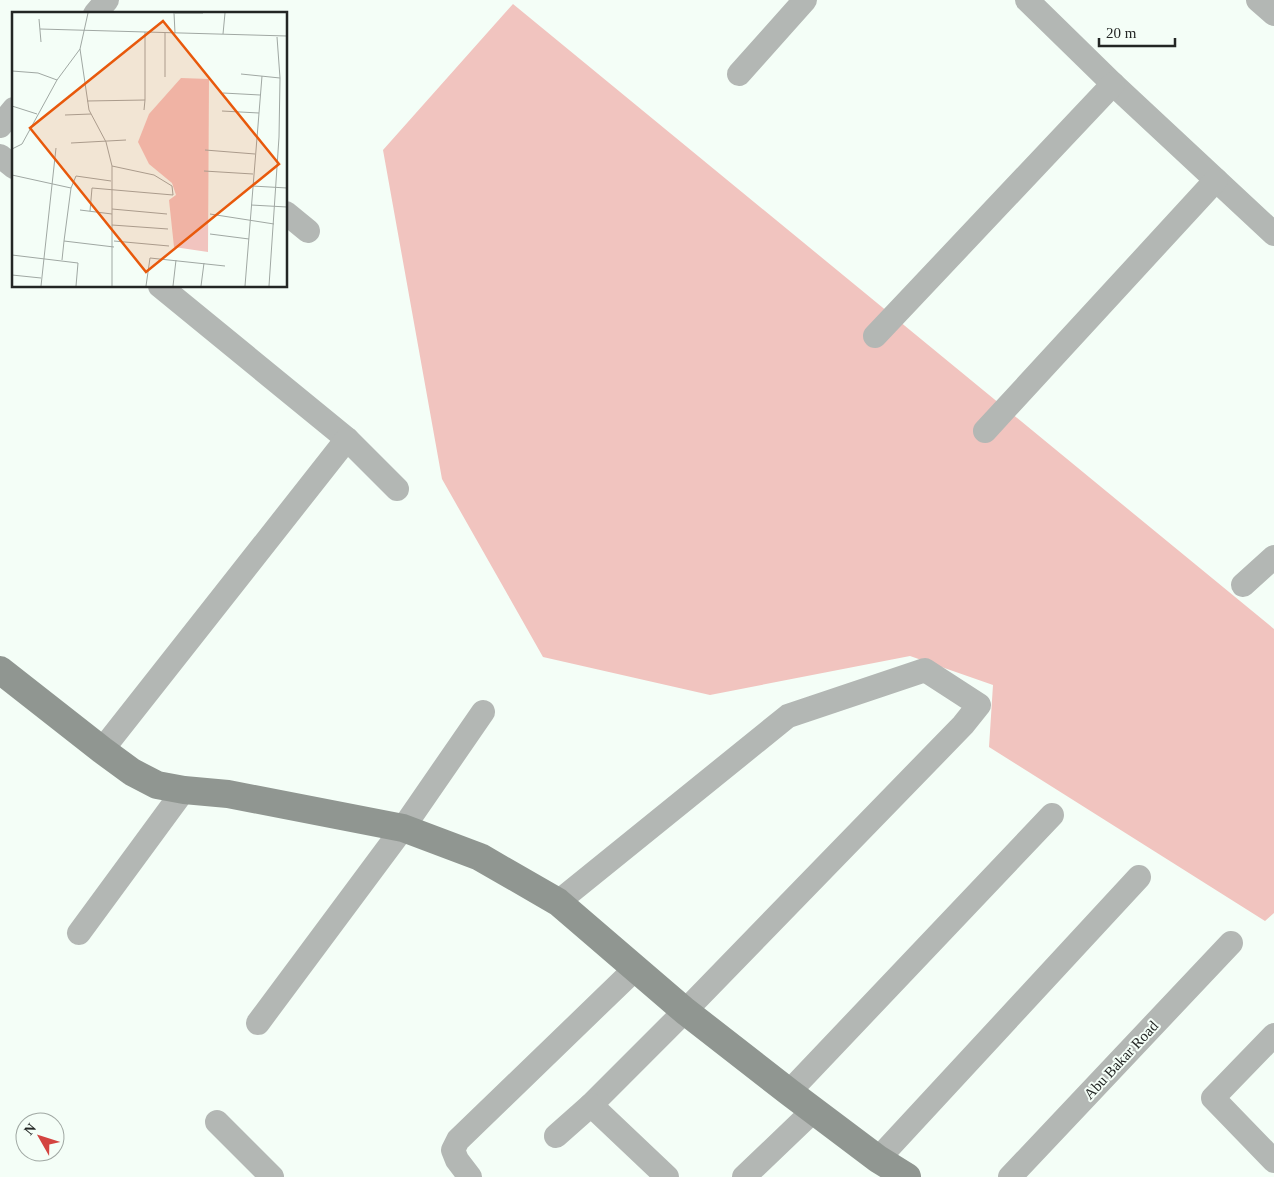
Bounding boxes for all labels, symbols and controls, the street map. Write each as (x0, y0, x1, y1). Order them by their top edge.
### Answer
inset map (12, 12, 288, 288)
scale bar (1099, 15, 1175, 47)
text: 20 m (1106, 25, 1137, 41)
street label: Abu Bakar Road (1081, 1017, 1162, 1102)
north arrow (15, 1112, 65, 1162)
text: N (21, 1120, 39, 1138)

